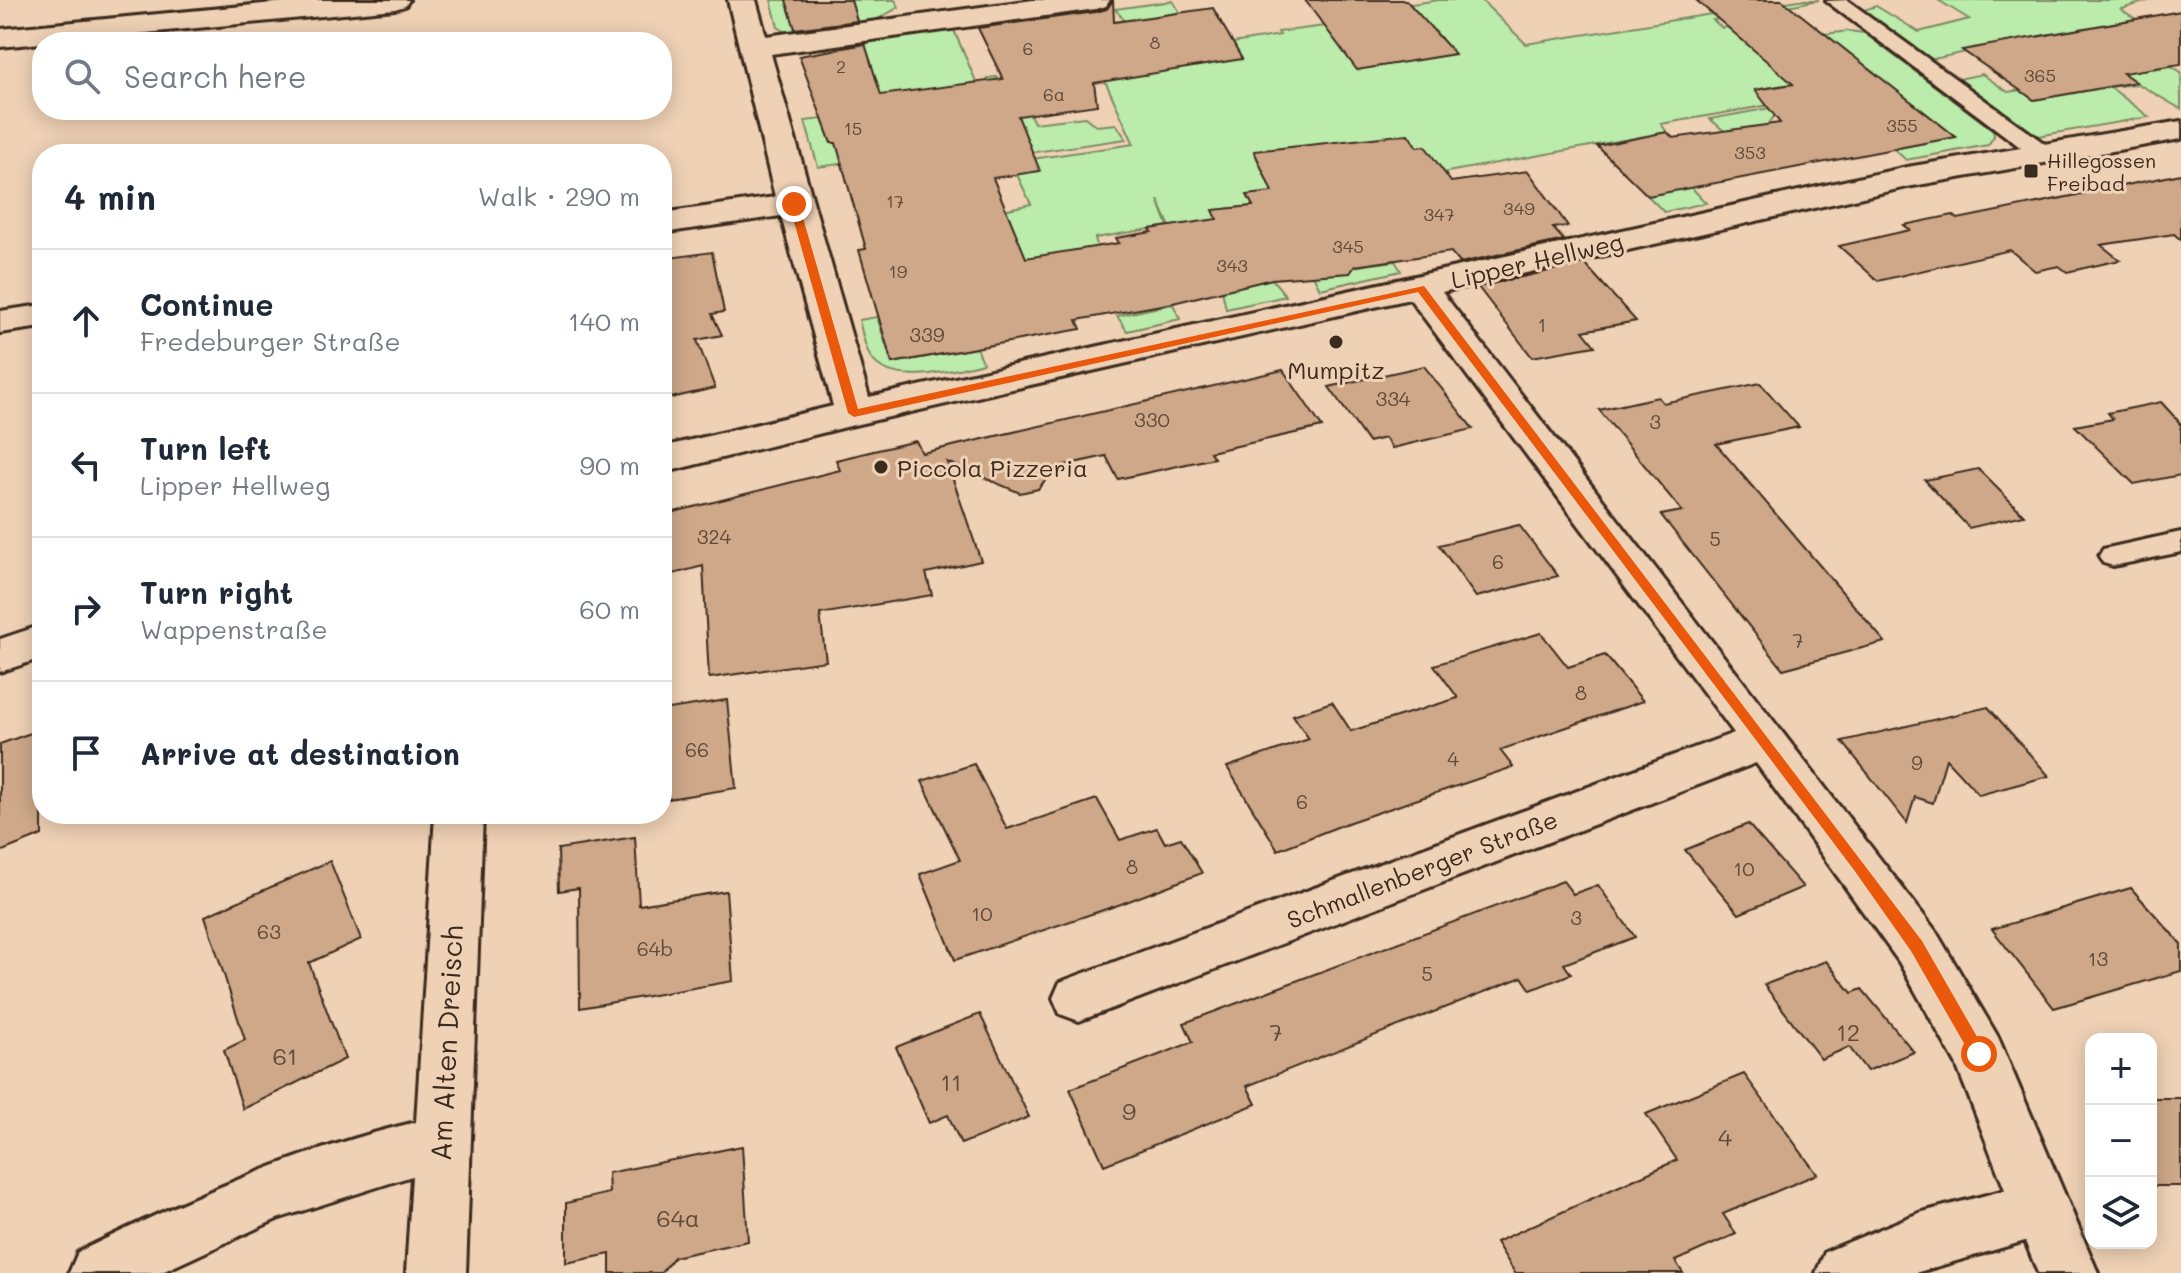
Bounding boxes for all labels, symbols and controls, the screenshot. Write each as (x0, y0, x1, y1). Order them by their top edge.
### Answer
house number: 8 (1150, 30, 1161, 54)
search box (32, 32, 672, 120)
house number: 6 (1023, 36, 1033, 60)
icon: search (60, 54, 104, 98)
house number: 2 (836, 54, 846, 78)
text: Search here (124, 56, 307, 96)
house number: 365 (2024, 63, 2056, 87)
house number: 6a (1043, 82, 1065, 106)
house number: 355 (1886, 113, 1918, 137)
house number: 15 (844, 116, 862, 140)
house number: 353 (1734, 140, 1766, 164)
place label: Hillegossen Freibad (2047, 147, 2156, 196)
marker: Hillegossen Freibad (2022, 162, 2040, 180)
text: 4 min (64, 174, 156, 219)
text: Walk · 290 m (478, 179, 640, 213)
route end (776, 186, 812, 222)
house number: 17 (886, 189, 904, 213)
house number: 349 (1503, 196, 1535, 220)
house number: 347 (1423, 202, 1455, 226)
street label: Lipper Hellweg (1448, 225, 1626, 295)
house number: 345 (1332, 234, 1364, 258)
house number: 343 (1216, 253, 1248, 277)
house number: 19 (889, 259, 908, 283)
text: Continue (140, 284, 273, 324)
icon: ahead (64, 299, 108, 343)
text: 140 m (568, 304, 640, 338)
house number: 1 (1538, 311, 1546, 337)
house number: 339 (909, 321, 945, 347)
text: Fredeburger Straße (140, 324, 401, 358)
marker: Mumpitz (1327, 333, 1345, 351)
place label: Mumpitz (1287, 354, 1385, 385)
house number: 334 (1375, 385, 1411, 411)
house number: 330 (1134, 406, 1170, 432)
house number: 3 (1649, 408, 1661, 434)
text: Turn left (140, 428, 271, 468)
icon: left (64, 443, 108, 487)
text: 90 m (580, 448, 640, 482)
place label: Piccola Pizzeria (897, 452, 1088, 483)
marker: Piccola Pizzeria (872, 458, 890, 476)
text: Lipper Hellweg (140, 468, 330, 502)
house number: 324 (697, 523, 732, 549)
house number: 5 (1709, 525, 1721, 551)
house number: 6 (1492, 548, 1504, 574)
text: Turn right (140, 572, 293, 612)
icon: right (64, 587, 108, 631)
text: 60 m (579, 592, 640, 626)
text: Wappenstraße (140, 612, 328, 646)
house number: 7 (1792, 627, 1804, 653)
house number: 8 (1575, 679, 1587, 705)
icon: arrive (64, 731, 108, 775)
text: Arrive at destination (140, 733, 460, 773)
house number: 66 (685, 736, 709, 762)
house number: 4 (1447, 745, 1459, 771)
house number: 9 (1911, 749, 1923, 775)
house number: 6 (1296, 788, 1308, 814)
street label: Schmallenberger Straße (1282, 803, 1562, 935)
house number: 8 (1126, 853, 1138, 879)
house number: 10 (1733, 855, 1755, 881)
house number: 10 (971, 900, 993, 926)
house number: 3 (1570, 904, 1582, 930)
house number: 63 (257, 918, 281, 944)
street label: Am Alten Dreisch (422, 924, 470, 1162)
house number: 64b (637, 935, 673, 961)
house number: 13 (2088, 945, 2108, 971)
house number: 5 (1421, 960, 1433, 986)
house number: 7 (1269, 1016, 1283, 1047)
house number: 12 (1836, 1016, 1860, 1047)
map controls (2085, 1033, 2157, 1249)
button: + (2085, 1033, 2157, 1105)
route start (1961, 1036, 1997, 1072)
house number: 61 (272, 1040, 298, 1071)
house number: 11 (940, 1066, 962, 1097)
house number: 9 (1122, 1095, 1136, 1126)
button: − (2085, 1105, 2157, 1177)
house number: 4 (1718, 1121, 1732, 1152)
button: layers (2085, 1177, 2157, 1249)
house number: 64a (656, 1202, 700, 1233)

